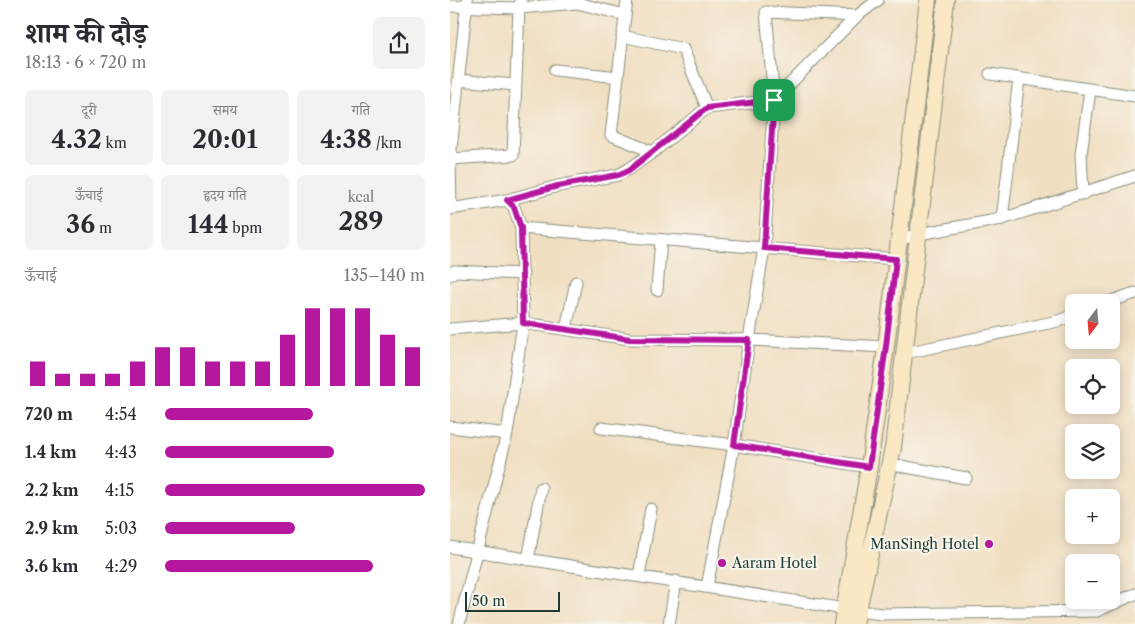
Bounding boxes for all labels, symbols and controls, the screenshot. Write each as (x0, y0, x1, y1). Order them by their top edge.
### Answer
text: शाम की दौड़ (25, 16, 147, 50)
button: share (373, 17, 425, 69)
text: 18:13 · 6 × 720 m (25, 52, 146, 72)
pin (753, 79, 795, 121)
icon: arrive (760, 86, 788, 114)
text: दूरी (81, 101, 97, 119)
text: समय (213, 101, 237, 119)
text: गति (352, 101, 370, 119)
text: 4.32 (51, 124, 102, 155)
text: 20:01 (192, 124, 258, 155)
text: 4:38 (320, 124, 372, 155)
text: km (102, 134, 127, 152)
text: /km (372, 134, 402, 152)
text: ऊँचाई (75, 186, 103, 204)
text: हृदय गति (204, 186, 246, 204)
text: kcal (348, 188, 374, 206)
text: 289 (338, 206, 384, 237)
text: 36 (66, 209, 95, 240)
text: 144 (188, 209, 229, 240)
text: m (95, 219, 112, 237)
text: bpm (229, 219, 262, 237)
text: ऊँचाई (25, 265, 57, 285)
text: 135–140 m (344, 265, 425, 285)
north arrow (1065, 294, 1120, 349)
map controls (1065, 294, 1120, 609)
button: locate (1065, 359, 1120, 414)
text: 720 m (25, 404, 73, 424)
text: 4:54 (105, 404, 137, 424)
button: layers (1065, 424, 1120, 479)
text: 1.4 km (25, 442, 77, 462)
text: 4:43 (105, 442, 137, 462)
text: 2.2 km (25, 480, 79, 500)
text: 4:15 (105, 480, 134, 500)
button: + (1065, 489, 1120, 544)
text: 2.9 km (25, 518, 79, 538)
text: 5:03 (105, 518, 137, 538)
place label: ManSingh Hotel (870, 535, 979, 553)
marker: ManSingh Hotel (983, 538, 995, 550)
place label: Aaram Hotel (731, 554, 817, 572)
button: − (1065, 554, 1120, 609)
text: 3.6 km (25, 556, 79, 576)
text: 4:29 (105, 556, 137, 576)
marker: Aaram Hotel (716, 557, 728, 569)
scale bar (465, 589, 560, 612)
text: 50 m (472, 592, 505, 610)

